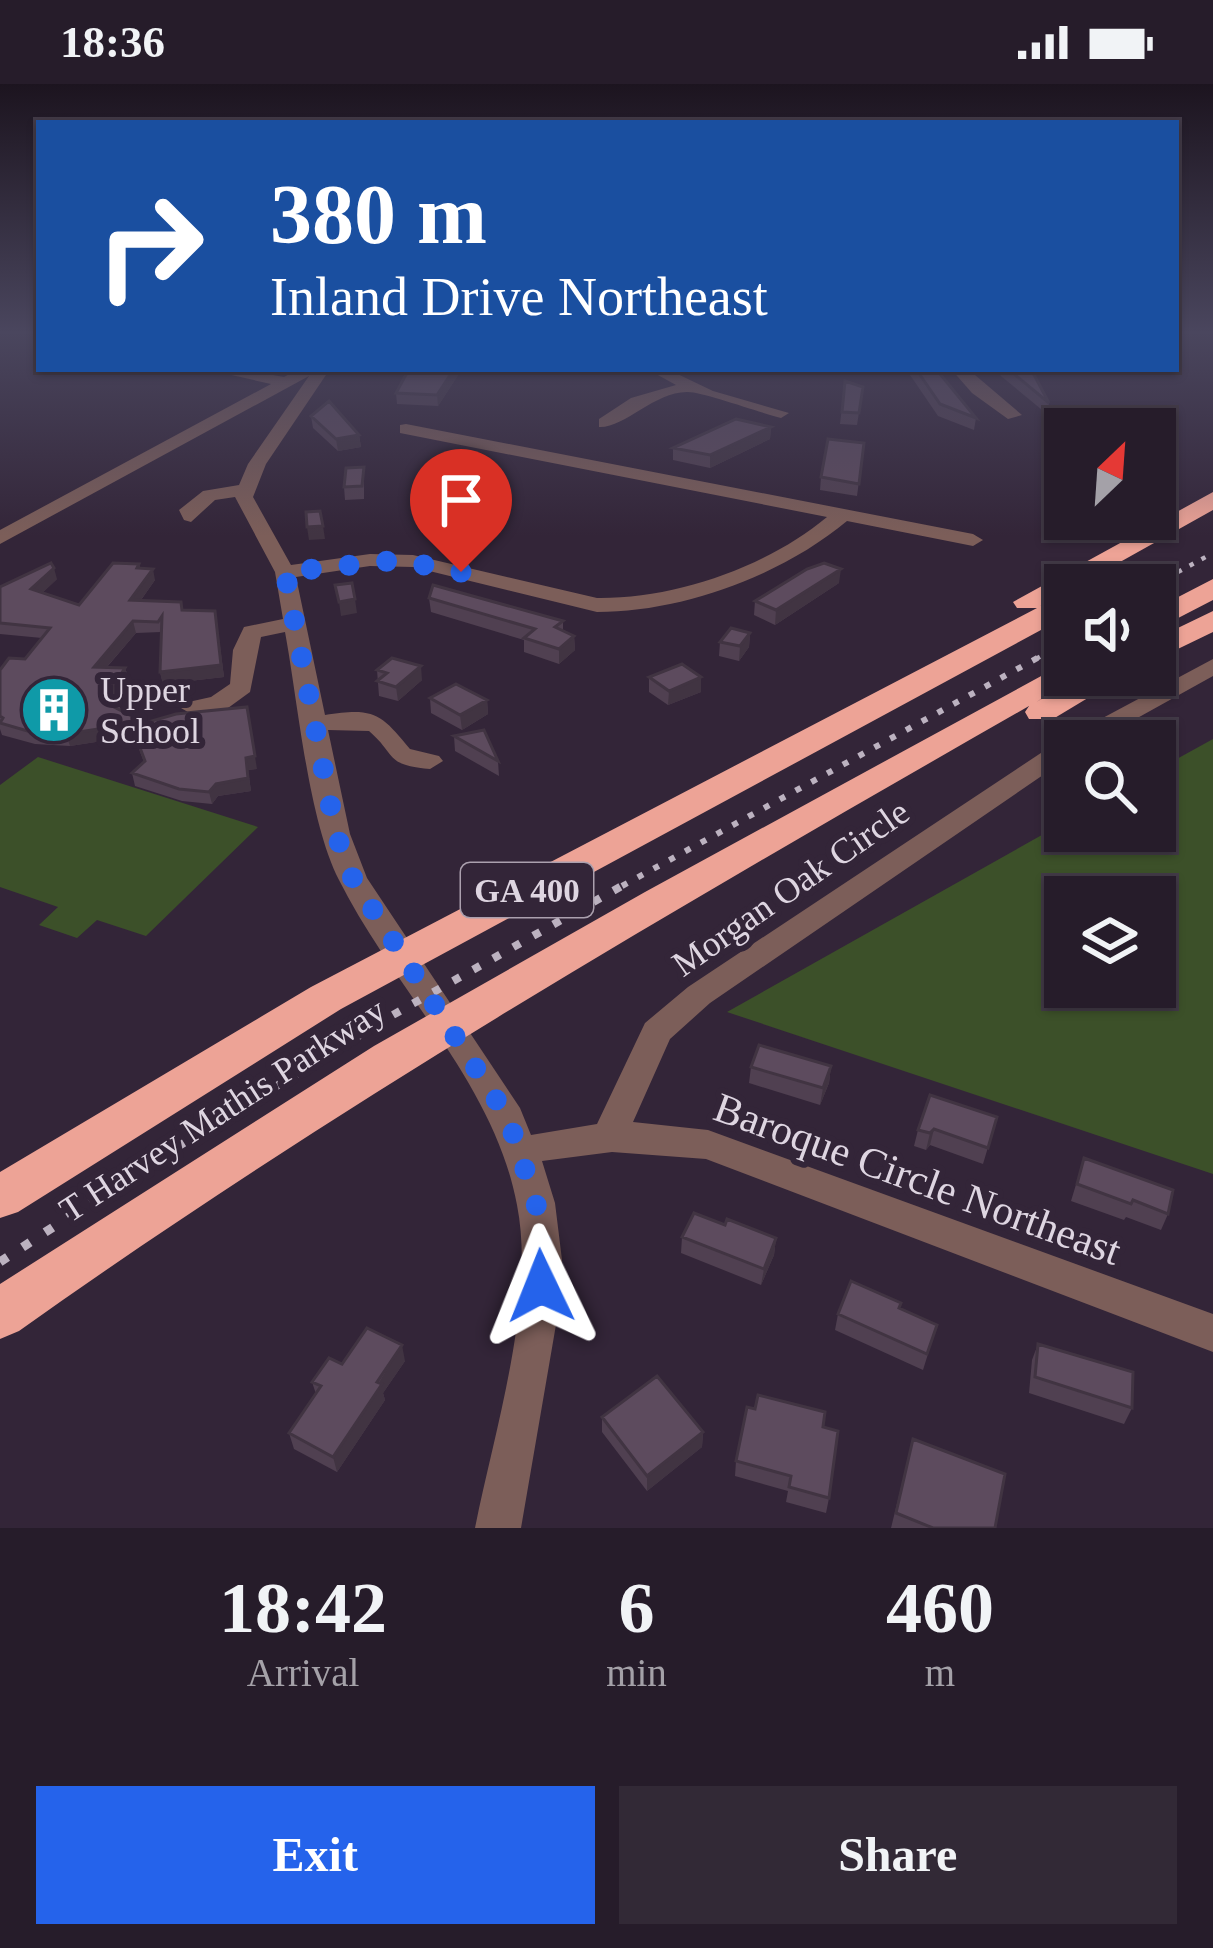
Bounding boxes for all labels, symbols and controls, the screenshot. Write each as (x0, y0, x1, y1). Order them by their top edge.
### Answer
text: 18:36 (60, 17, 165, 67)
icon: right (72, 168, 228, 324)
text: 380 m (270, 168, 487, 261)
text: Inland Drive Northeast (270, 267, 768, 327)
north arrow (1044, 408, 1176, 540)
map controls (1044, 408, 1176, 1008)
pin (410, 449, 512, 572)
icon: arrive (428, 467, 494, 533)
button: sound (1044, 564, 1176, 696)
place label: Upper School (100, 670, 200, 751)
building icon: Upper School (19, 675, 89, 745)
button: search (1044, 720, 1176, 852)
street label: Morgan Oak Circle (665, 791, 916, 984)
road number: GA 400 (461, 863, 593, 917)
button: layers (1044, 876, 1176, 1008)
street label: T Harvey Mathis Parkway (52, 990, 393, 1230)
street label: Baroque Circle Northeast (708, 1084, 1127, 1274)
position arrow (478, 1223, 604, 1349)
text: 18:42 (219, 1568, 387, 1648)
text: 6 (618, 1568, 654, 1648)
text: 460 (886, 1568, 994, 1648)
text: Arrival (247, 1651, 359, 1694)
text: min (606, 1651, 667, 1694)
text: m (925, 1651, 955, 1694)
button: Exit (36, 1786, 595, 1924)
button: Share (619, 1786, 1177, 1924)

